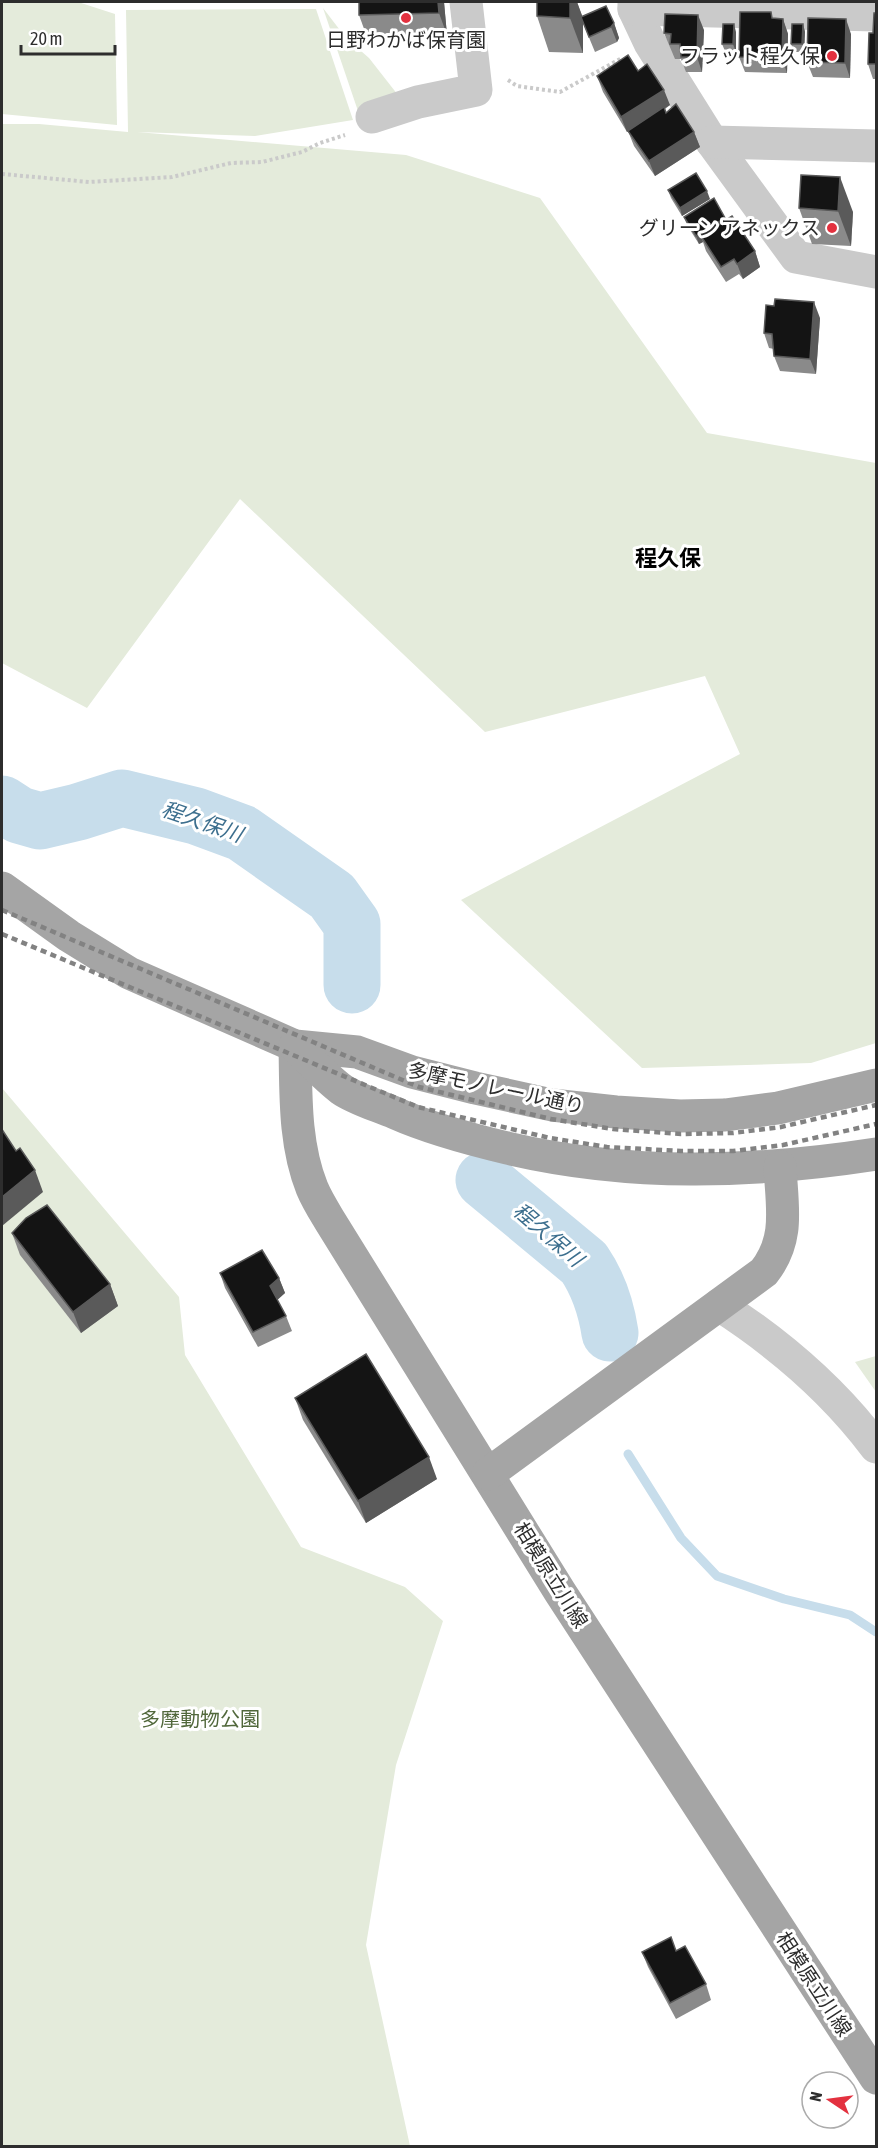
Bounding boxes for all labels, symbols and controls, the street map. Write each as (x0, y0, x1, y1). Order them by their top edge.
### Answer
marker: 日野わかば保育園 (399, 11, 413, 25)
scale bar (21, 18, 116, 56)
text: 20 m (30, 28, 62, 49)
place label: 日野わかば保育園 (326, 28, 486, 51)
place label: フラット程久保 (680, 44, 820, 67)
marker: フラット程久保 (825, 49, 839, 63)
place label: グリーン アネックス (639, 216, 820, 239)
marker: グリーン アネックス (825, 221, 839, 235)
district label: 程久保 (635, 545, 701, 571)
water label: 程久保川 (159, 796, 248, 847)
street label: 多摩モノレール通り (406, 1058, 587, 1117)
water label: 程久保川 (509, 1198, 590, 1272)
street label: 相模原立川線 (510, 1518, 593, 1632)
park label: 多摩動物公園 (140, 1707, 260, 1730)
street label: 相模原立川線 (772, 1927, 857, 2040)
north arrow (800, 2070, 860, 2130)
text: N (806, 2090, 825, 2103)

